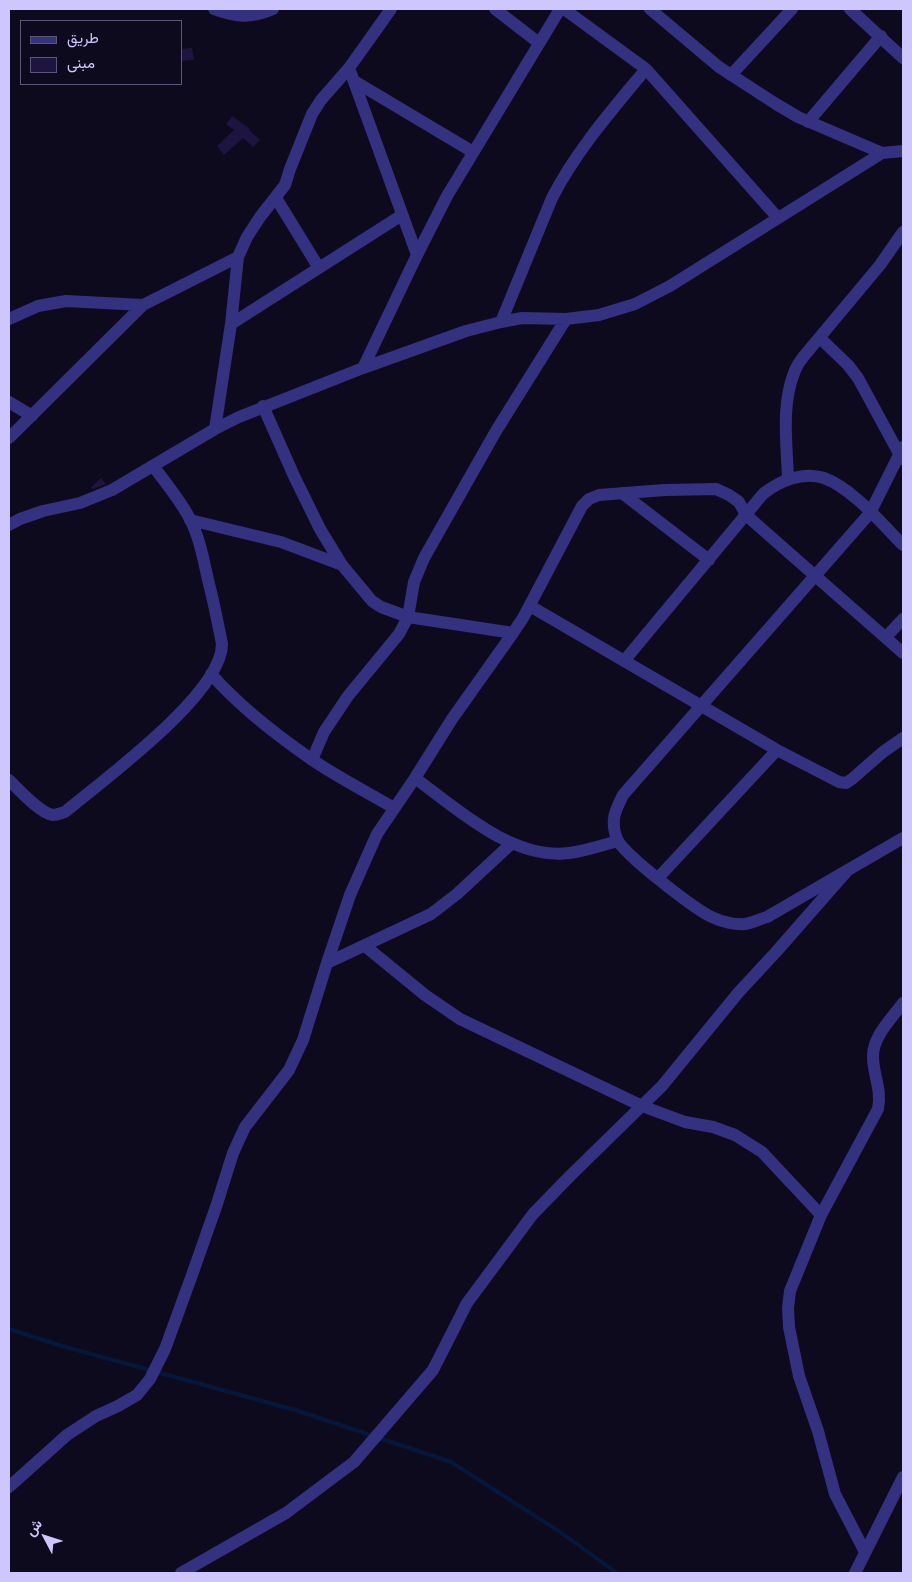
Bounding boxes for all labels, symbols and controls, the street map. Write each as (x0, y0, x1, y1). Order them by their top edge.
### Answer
legend (20, 20, 182, 85)
text: طريق (67, 29, 99, 47)
text: مبنى (67, 54, 95, 72)
north arrow (20, 1512, 70, 1562)
text: ش (22, 1516, 45, 1539)

